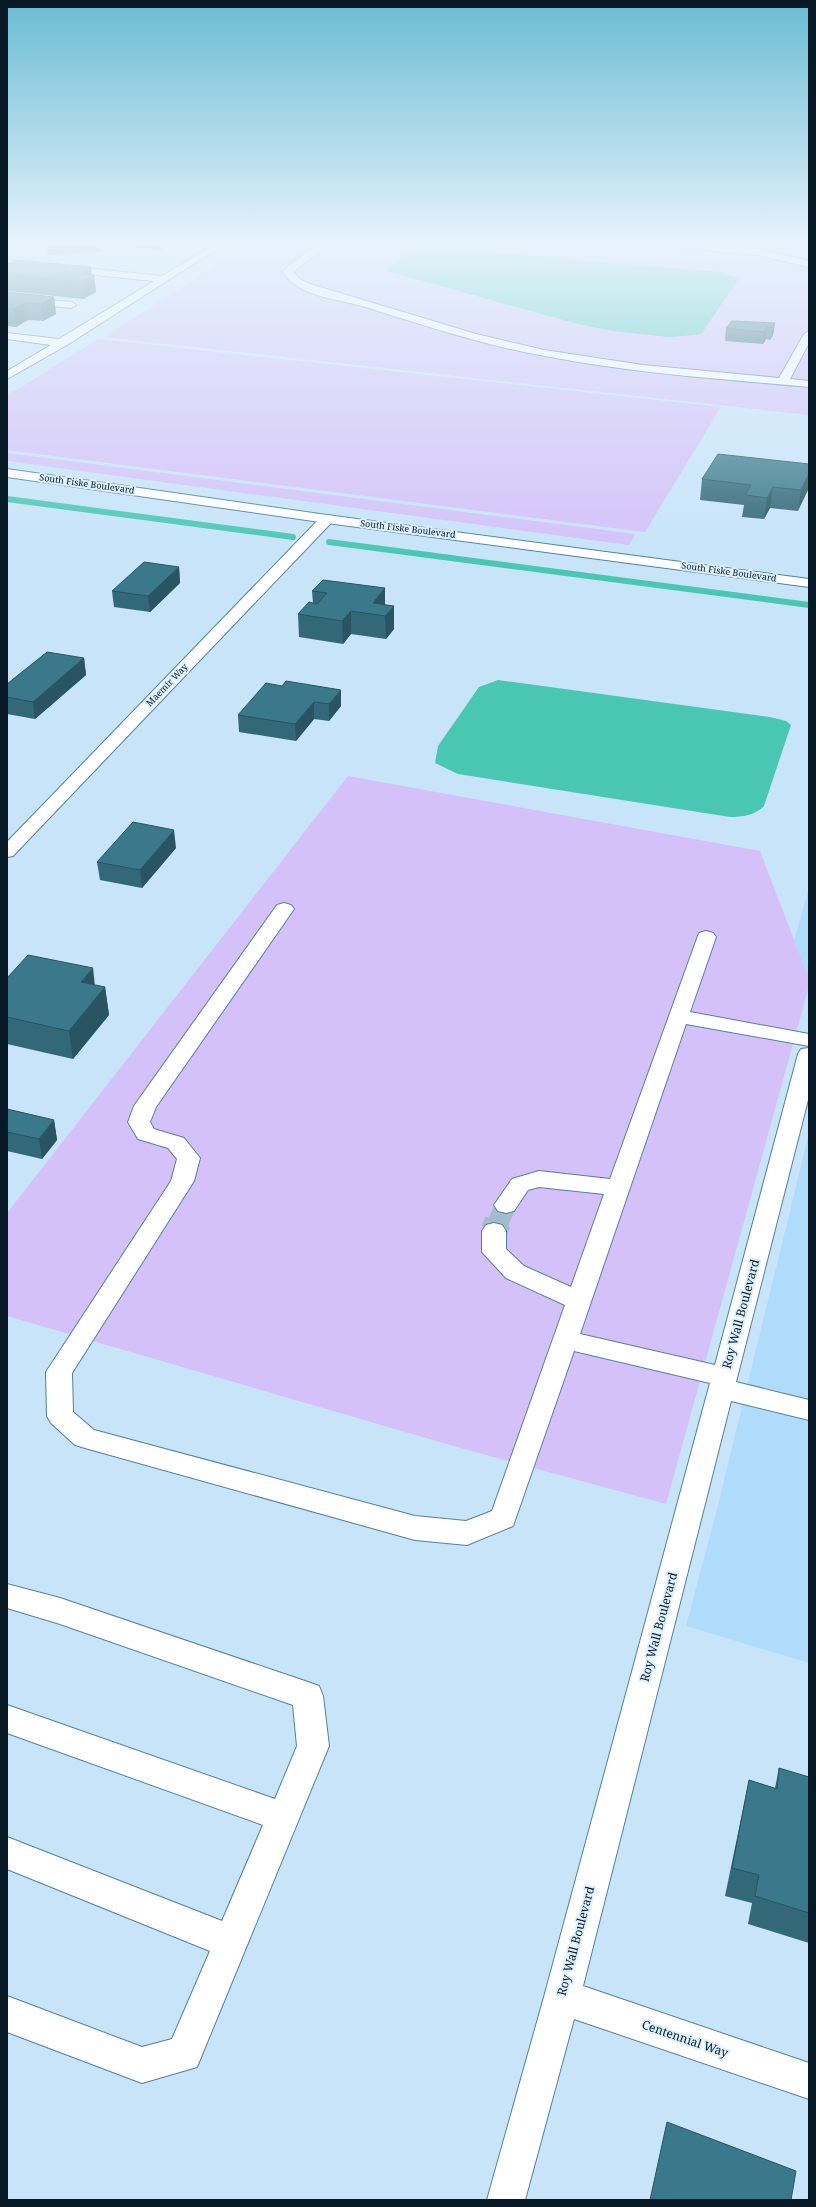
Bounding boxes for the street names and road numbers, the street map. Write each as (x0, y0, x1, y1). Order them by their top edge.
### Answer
street label: South Fiske Boulevard (39, 470, 136, 497)
street label: South Fiske Boulevard (360, 516, 457, 541)
street label: South Fiske Boulevard (681, 558, 778, 585)
street label: Maemir Way (143, 660, 191, 709)
street label: Roy Wall Boulevard (718, 1257, 763, 1371)
street label: Roy Wall Boulevard (636, 1570, 681, 1684)
street label: Roy Wall Boulevard (553, 1884, 598, 1998)
street label: Centennial Way (640, 2016, 731, 2061)

